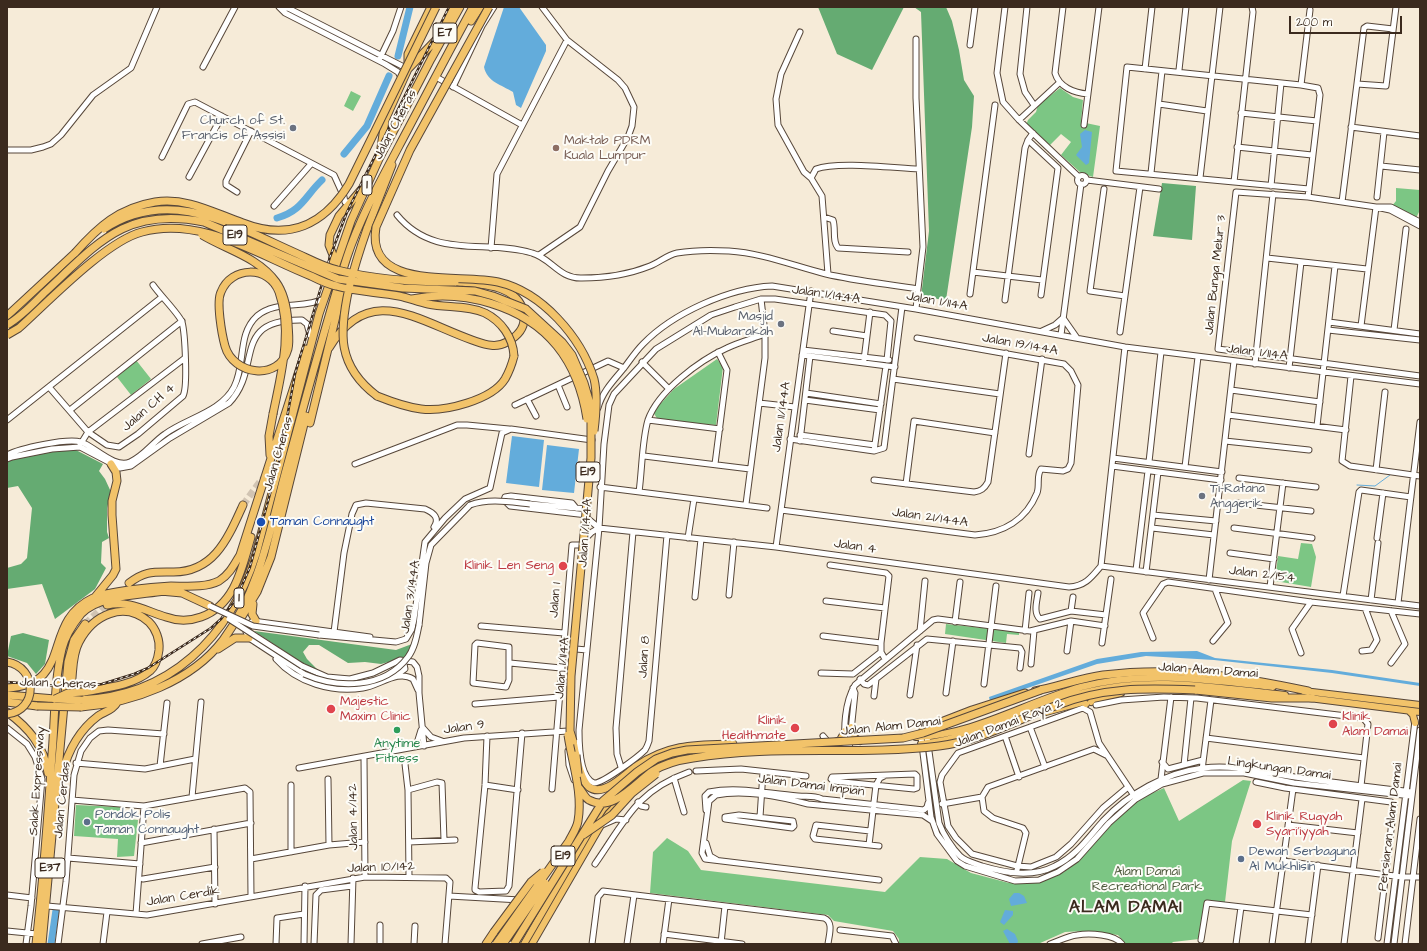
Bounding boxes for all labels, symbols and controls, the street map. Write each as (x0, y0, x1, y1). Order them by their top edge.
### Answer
scale bar (1291, 8, 1404, 34)
text: 200 m (1296, 14, 1332, 31)
road number: E7 (433, 23, 457, 43)
street label: Jalan Cheras (371, 87, 421, 163)
place label: Church of St. Francis of Assisi (182, 113, 285, 144)
marker: Church of St. Francis of Assisi (288, 123, 298, 133)
place label: Maktab PDRM Kuala Lumpur (564, 133, 650, 164)
marker: Maktab PDRM Kuala Lumpur (551, 143, 561, 153)
road number: 1 (362, 175, 372, 195)
street label: Jalan Bunga Melur 3 (1202, 214, 1230, 336)
road number: E19 (223, 225, 247, 245)
street label: Jalan 1/144A (791, 282, 861, 308)
street label: Jalan 1/114A (905, 289, 969, 315)
place label: Masjid Al-Mubarakah (692, 309, 773, 340)
marker: Masjid Al-Mubarakah (776, 319, 786, 329)
street label: Jalan 19/144A (981, 331, 1059, 359)
street label: Jalan 1/114A (1225, 341, 1289, 365)
street label: Jalan CH 4 (119, 381, 179, 435)
street label: Jalan 11/144A (769, 381, 795, 453)
street label: Jalan Cheras (261, 415, 297, 493)
road number: E19 (576, 462, 600, 482)
place label: Ti-Ratana Anggerik (1210, 481, 1265, 512)
marker: Ti-Ratana Anggerik (1197, 491, 1207, 501)
street label: Jalan 1/144A (576, 498, 596, 568)
street label: Jalan 21/144A (891, 505, 969, 531)
place label: Taman Connaught (270, 514, 374, 530)
marker: Taman Connaught (255, 516, 267, 528)
street label: Jalan 4 (833, 536, 877, 558)
place label: Klinik Len Seng (464, 558, 554, 574)
street label: Jalan 3/144A (398, 559, 424, 635)
marker: Klinik Len Seng (557, 560, 569, 572)
street label: Jalan 2/154 (1228, 563, 1296, 587)
street label: Jalan 1 (547, 582, 565, 618)
road number: 1 (234, 588, 244, 608)
street label: Jalan 8 (636, 635, 654, 679)
street label: Jalan 1/114A (553, 636, 573, 700)
street label: Jalan Alam Damai (1158, 660, 1258, 682)
street label: Jalan Cheras (19, 675, 97, 693)
place label: Majestic Maxim Clinic (340, 694, 411, 725)
street label: Jalan Damai Raya 2 (952, 696, 1066, 752)
marker: Majestic Maxim Clinic (325, 703, 337, 715)
place label: Klinik Alam Damai (1342, 709, 1408, 740)
place label: Klinik Healthmate (722, 713, 786, 744)
street label: Jalan Alam Damai (841, 714, 941, 740)
street label: Jalan 9 (442, 717, 486, 739)
marker: Klinik Alam Damai (1327, 718, 1339, 730)
marker: Klinik Healthmate (789, 722, 801, 734)
marker: Anytime Fitness (392, 725, 402, 735)
street label: Salak Expressway (26, 726, 50, 836)
place label: Anytime Fitness (374, 736, 420, 767)
street label: Lingkungan Damai (1226, 754, 1332, 784)
street label: Jalan Cerdas (51, 761, 75, 839)
street label: Persiaran Alam Damai (1375, 762, 1407, 892)
street label: Jalan Damai Impian (757, 772, 865, 800)
street label: Jalan 4/142 (346, 784, 362, 850)
place label: Pondok Polis Taman Connaught (95, 807, 199, 838)
place label: Klinik Ruqyah Syari'iyyah (1266, 809, 1342, 840)
marker: Pondok Polis Taman Connaught (82, 817, 92, 827)
marker: Klinik Ruqyah Syari'iyyah (1251, 818, 1263, 830)
place label: Dewan Serbaguna Al Mukhlisin (1249, 844, 1356, 875)
road number: E19 (551, 846, 575, 866)
marker: Dewan Serbaguna Al Mukhlisin (1236, 854, 1246, 864)
road number: E37 (35, 858, 65, 878)
street label: Jalan 10/142 (347, 859, 415, 877)
park label: Alam Damai Recreational Park (1092, 864, 1202, 895)
street label: Jalan Cerdik (145, 884, 221, 910)
district label: ALAM DAMAI (1069, 898, 1183, 918)

